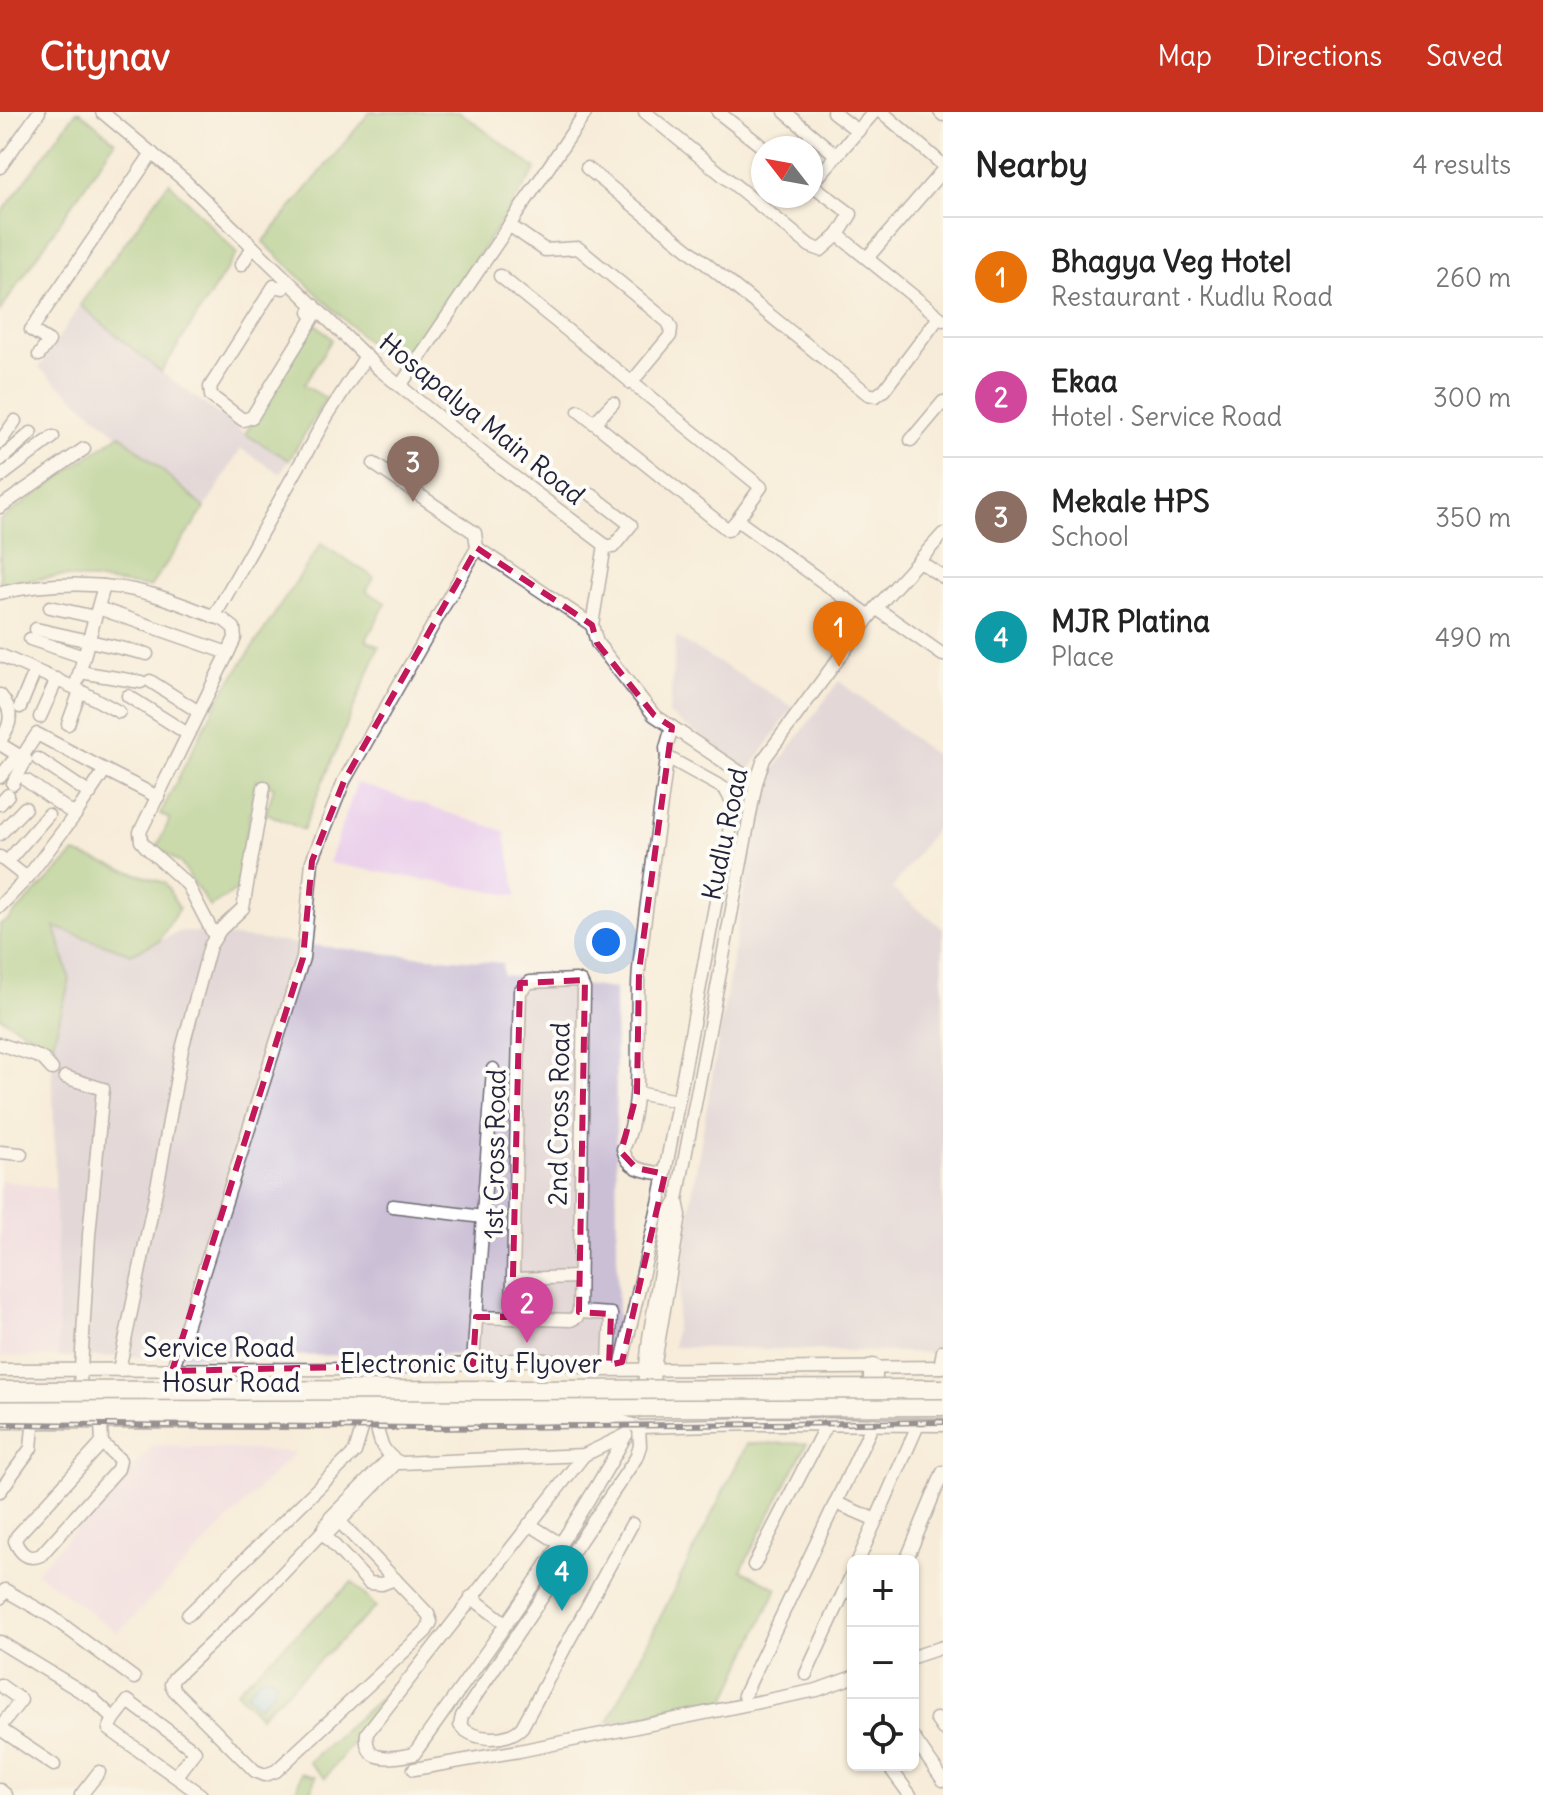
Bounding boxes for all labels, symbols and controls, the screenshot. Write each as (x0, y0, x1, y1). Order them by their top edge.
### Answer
text: Citynav (40, 33, 170, 80)
text: Map (1157, 38, 1212, 74)
text: Directions (1256, 38, 1382, 74)
text: Saved (1426, 38, 1503, 74)
north arrow (751, 136, 823, 208)
text: Nearby (975, 143, 1088, 186)
text: 4 results (1413, 148, 1511, 181)
text: Bhagya Veg Hotel (1051, 242, 1292, 280)
text: 1 (996, 261, 1006, 294)
text: 260 m (1436, 261, 1511, 294)
text: Restaurant · Kudlu Road (1051, 280, 1333, 313)
street label: Hosapalya Main Road (373, 326, 592, 512)
text: Ekaa (1051, 362, 1118, 400)
text: 2 (994, 381, 1008, 414)
text: 300 m (1433, 381, 1511, 414)
text: Hotel · Service Road (1051, 400, 1282, 433)
pin: 3 (387, 436, 439, 502)
text: Mekale HPS (1051, 482, 1210, 520)
text: 3 (994, 501, 1008, 534)
text: 350 m (1435, 501, 1511, 534)
text: School (1051, 520, 1129, 553)
pin: 1 (813, 601, 865, 667)
text: MJR Platina (1051, 602, 1210, 640)
text: 4 (993, 621, 1009, 654)
text: 490 m (1435, 621, 1511, 654)
text: Place (1051, 640, 1114, 673)
street label: Kudlu Road (694, 765, 755, 903)
your location (586, 922, 626, 962)
street label: 2nd Cross Road (540, 1022, 577, 1206)
street label: 1st Cross Road (477, 1069, 512, 1239)
pin: 2 (501, 1277, 553, 1343)
street label: Service Road (143, 1331, 295, 1364)
street label: Electronic City Flyover (340, 1347, 602, 1380)
street label: Hosur Road (162, 1366, 300, 1399)
pin: 4 (536, 1545, 588, 1611)
map controls (847, 1555, 919, 1771)
button: + (847, 1555, 919, 1627)
button: − (847, 1627, 919, 1699)
button: locate (847, 1699, 919, 1771)

